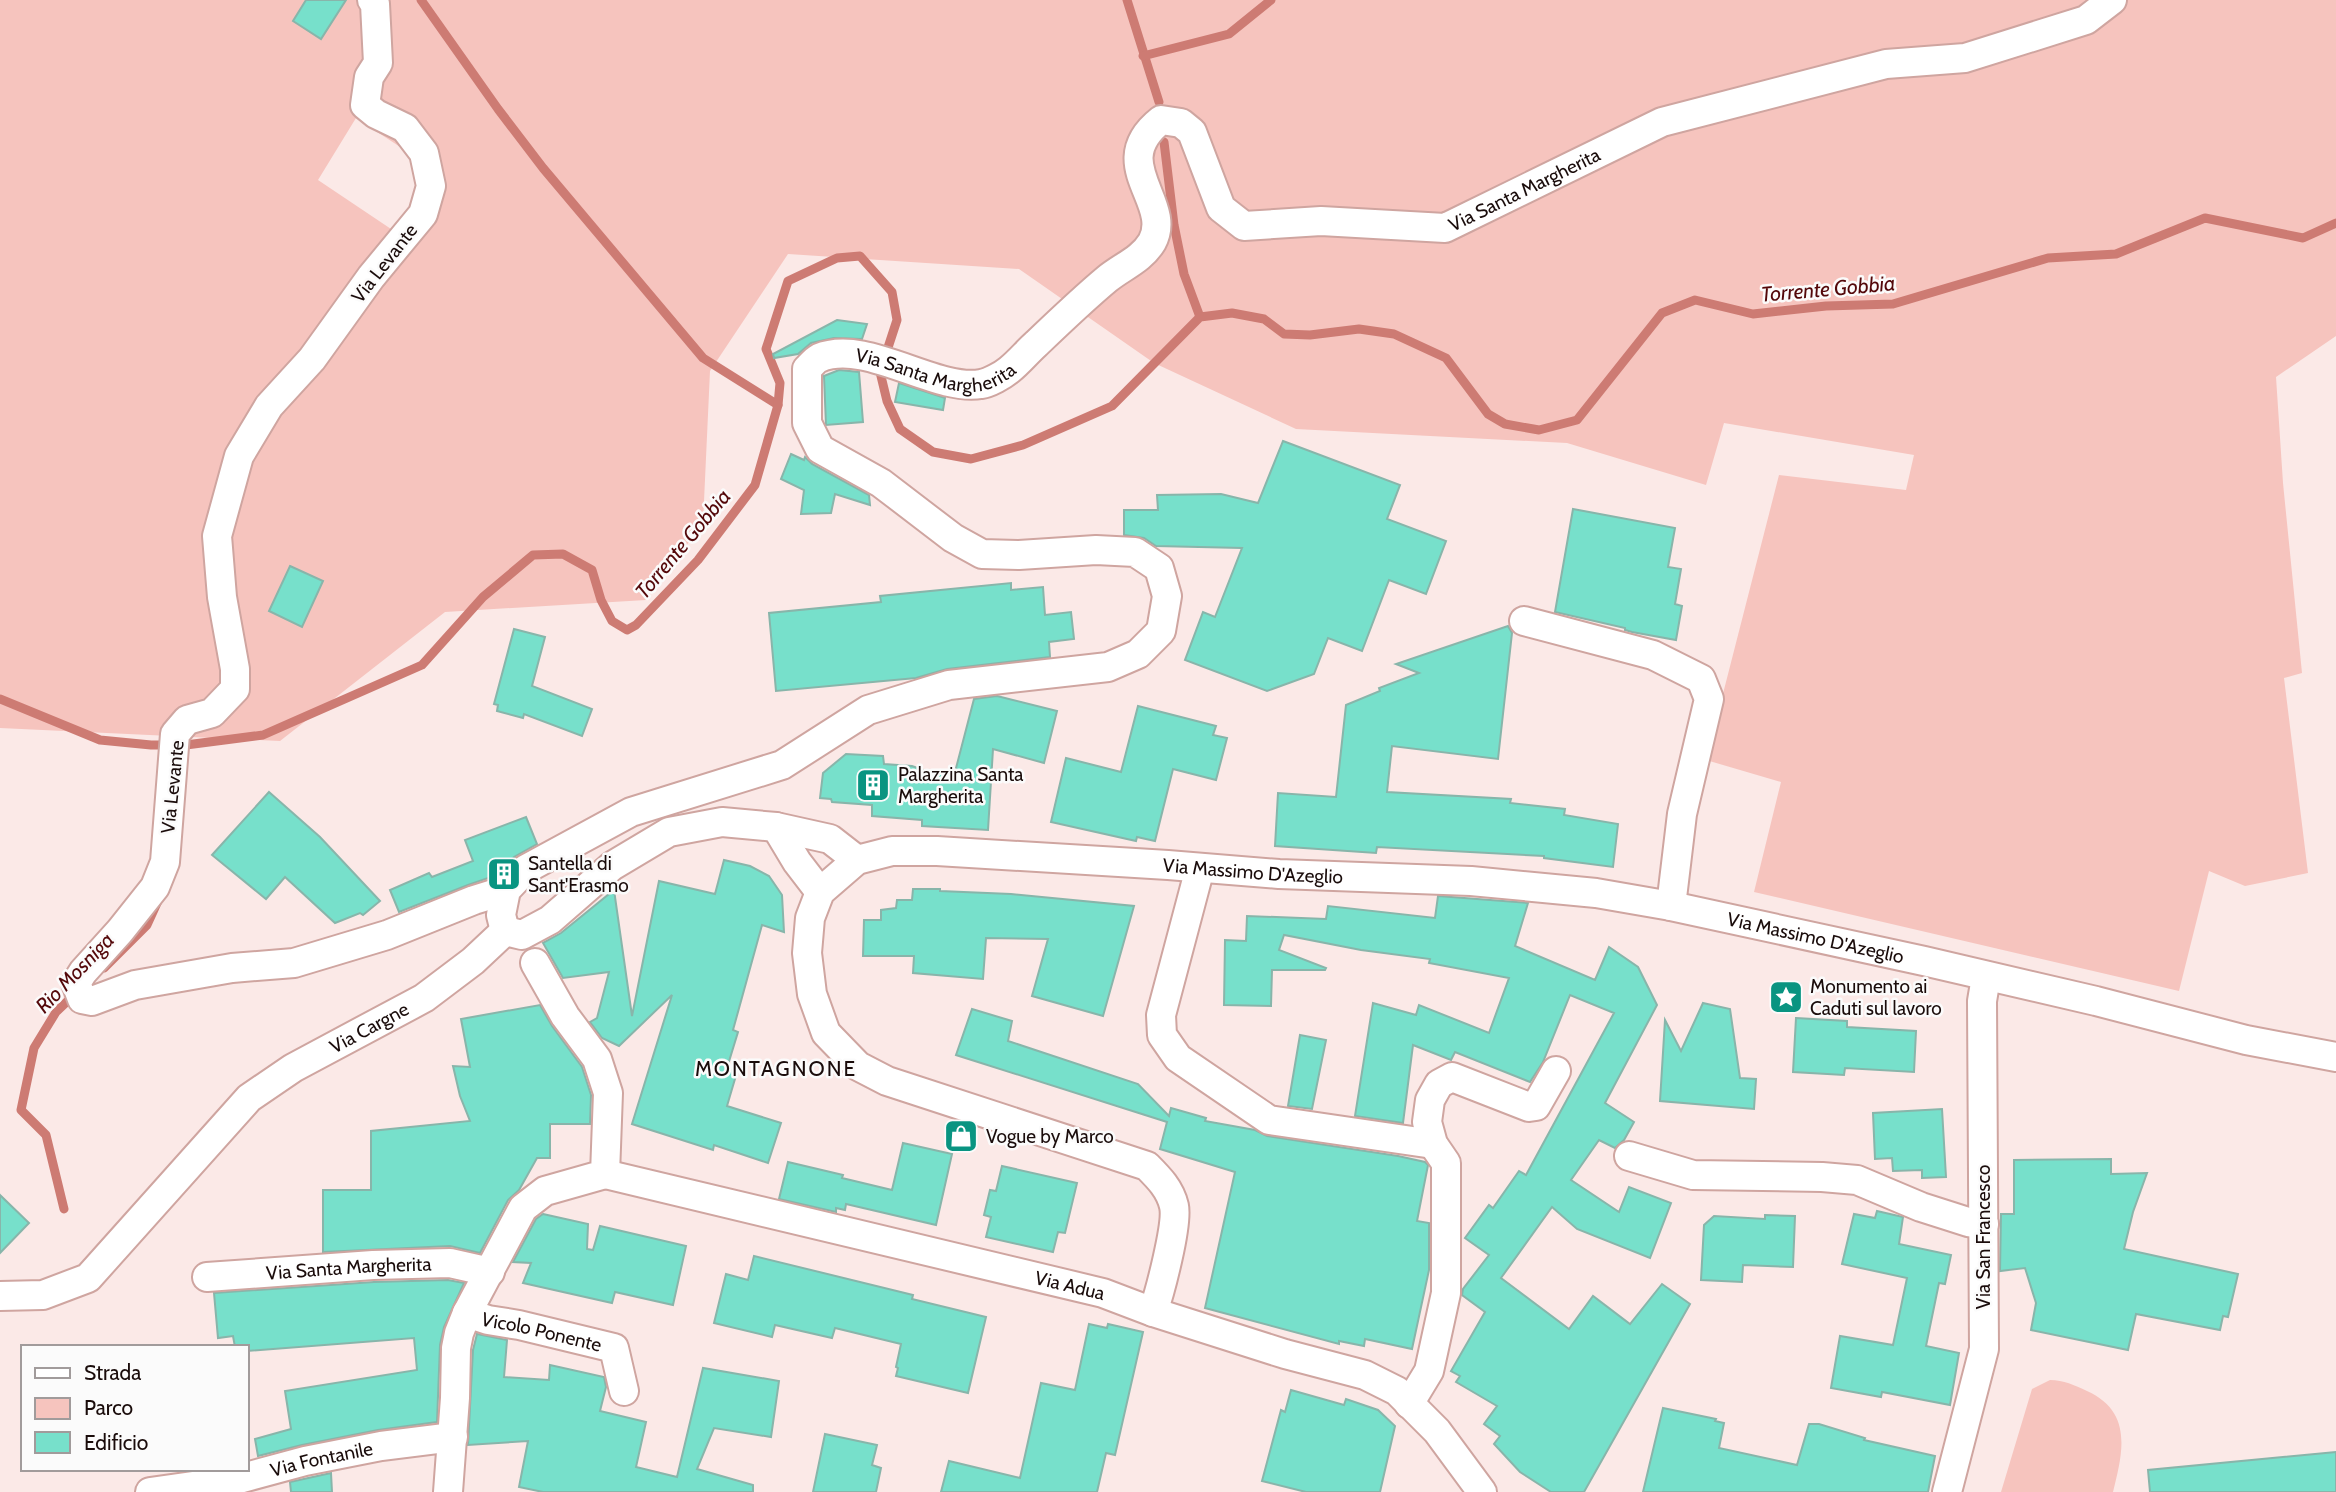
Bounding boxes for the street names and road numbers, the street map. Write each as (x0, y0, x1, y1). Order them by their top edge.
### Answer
street label: Via Santa Margherita (1445, 143, 1604, 237)
street label: Via Levante (346, 219, 422, 307)
street label: Via Santa Margherita (854, 344, 1020, 397)
street label: Via Levante (156, 739, 189, 835)
street label: Via Massimo D'Azeglio (1162, 854, 1343, 888)
street label: Via Massimo D'Azeglio (1725, 908, 1906, 968)
street label: Via Cargne (326, 997, 413, 1058)
street label: Via San Francesco (1972, 1165, 1995, 1309)
street label: Via Santa Margherita (265, 1252, 432, 1285)
street label: Via Adua (1033, 1266, 1107, 1305)
street label: Vicolo Ponente (478, 1308, 604, 1357)
street label: Via Fontanile (268, 1437, 375, 1482)

